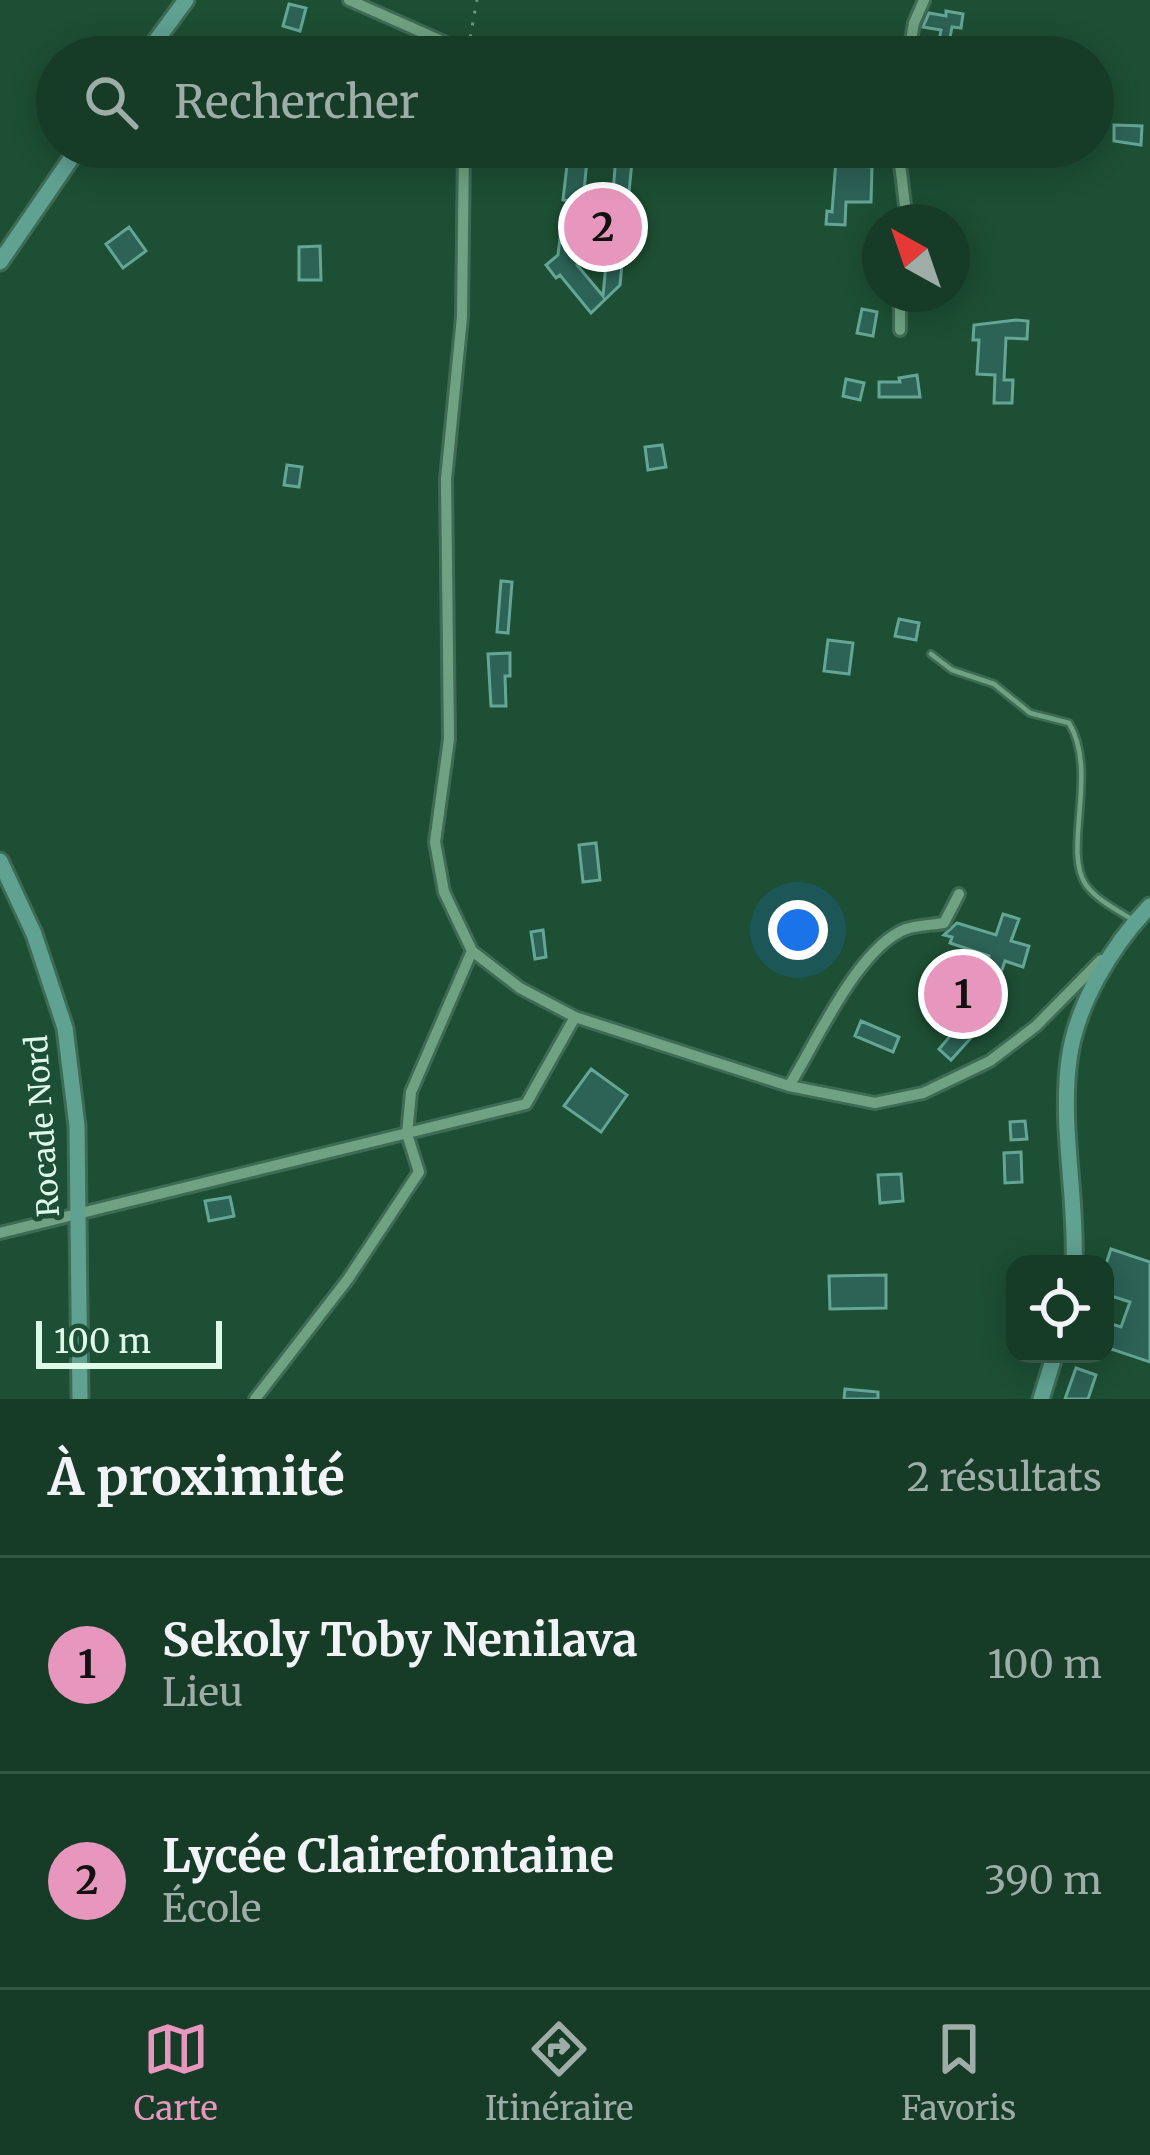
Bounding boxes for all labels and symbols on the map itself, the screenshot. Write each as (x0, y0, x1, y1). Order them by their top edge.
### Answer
pin: 2 (564, 182, 642, 272)
north arrow (862, 204, 970, 312)
your location (768, 900, 828, 960)
pin: 1 (924, 949, 1002, 1039)
street label: Rocade Nord (17, 1034, 67, 1218)
scale bar (36, 1315, 222, 1368)

